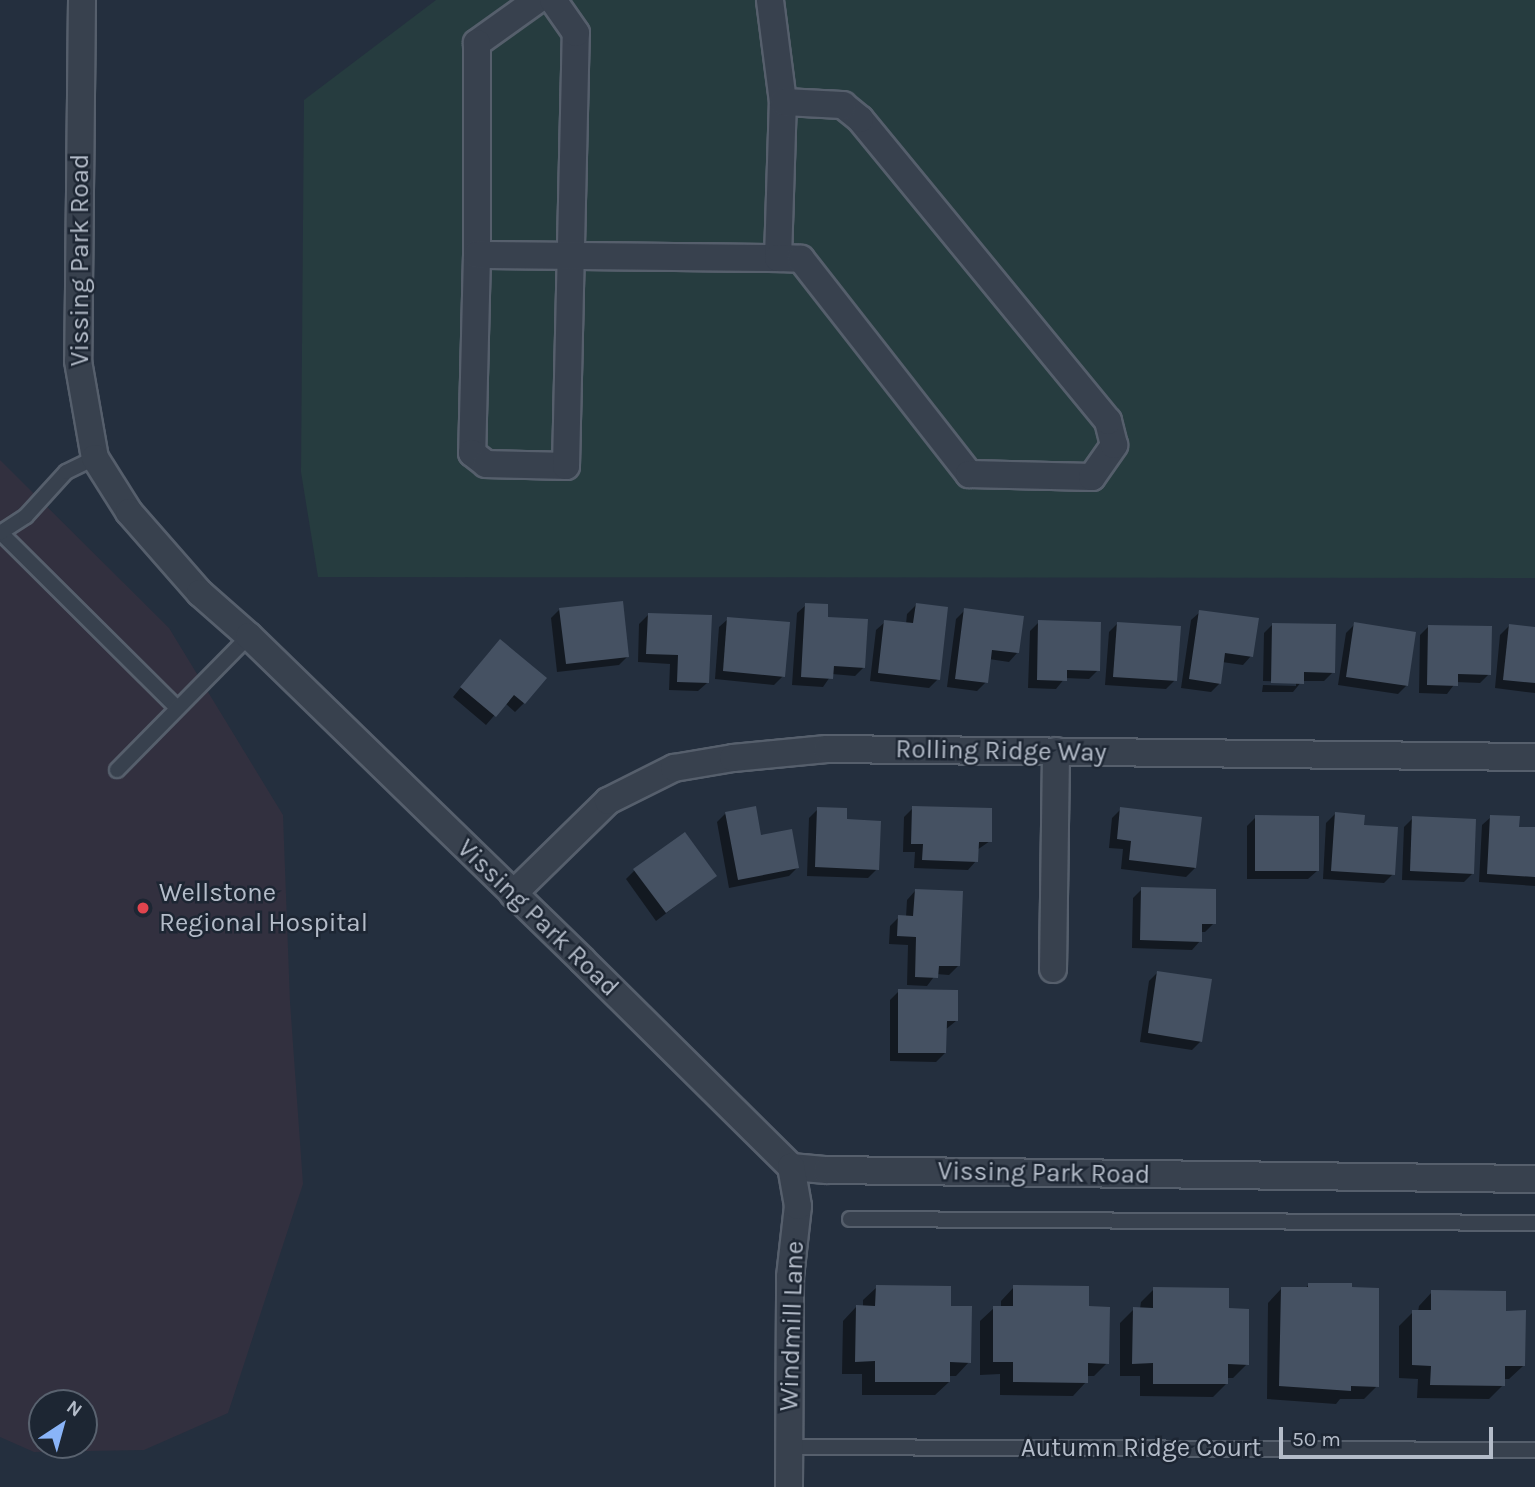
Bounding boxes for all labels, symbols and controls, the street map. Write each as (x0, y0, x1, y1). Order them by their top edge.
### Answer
street label: Vissing Park Road (64, 154, 96, 366)
street label: Rolling Ridge Way (895, 734, 1107, 768)
street label: Vissing Park Road (451, 833, 625, 1003)
place label: Wellstone Regional Hospital (159, 877, 368, 938)
marker: Wellstone Regional Hospital (133, 898, 153, 918)
street label: Vissing Park Road (937, 1156, 1151, 1190)
street label: Windmill Lane (773, 1240, 811, 1412)
north arrow (28, 1389, 98, 1459)
text: N (62, 1396, 86, 1422)
scale bar (1283, 1414, 1496, 1458)
text: 50 m (1292, 1427, 1341, 1451)
street label: Autumn Ridge Court (1021, 1432, 1261, 1464)

